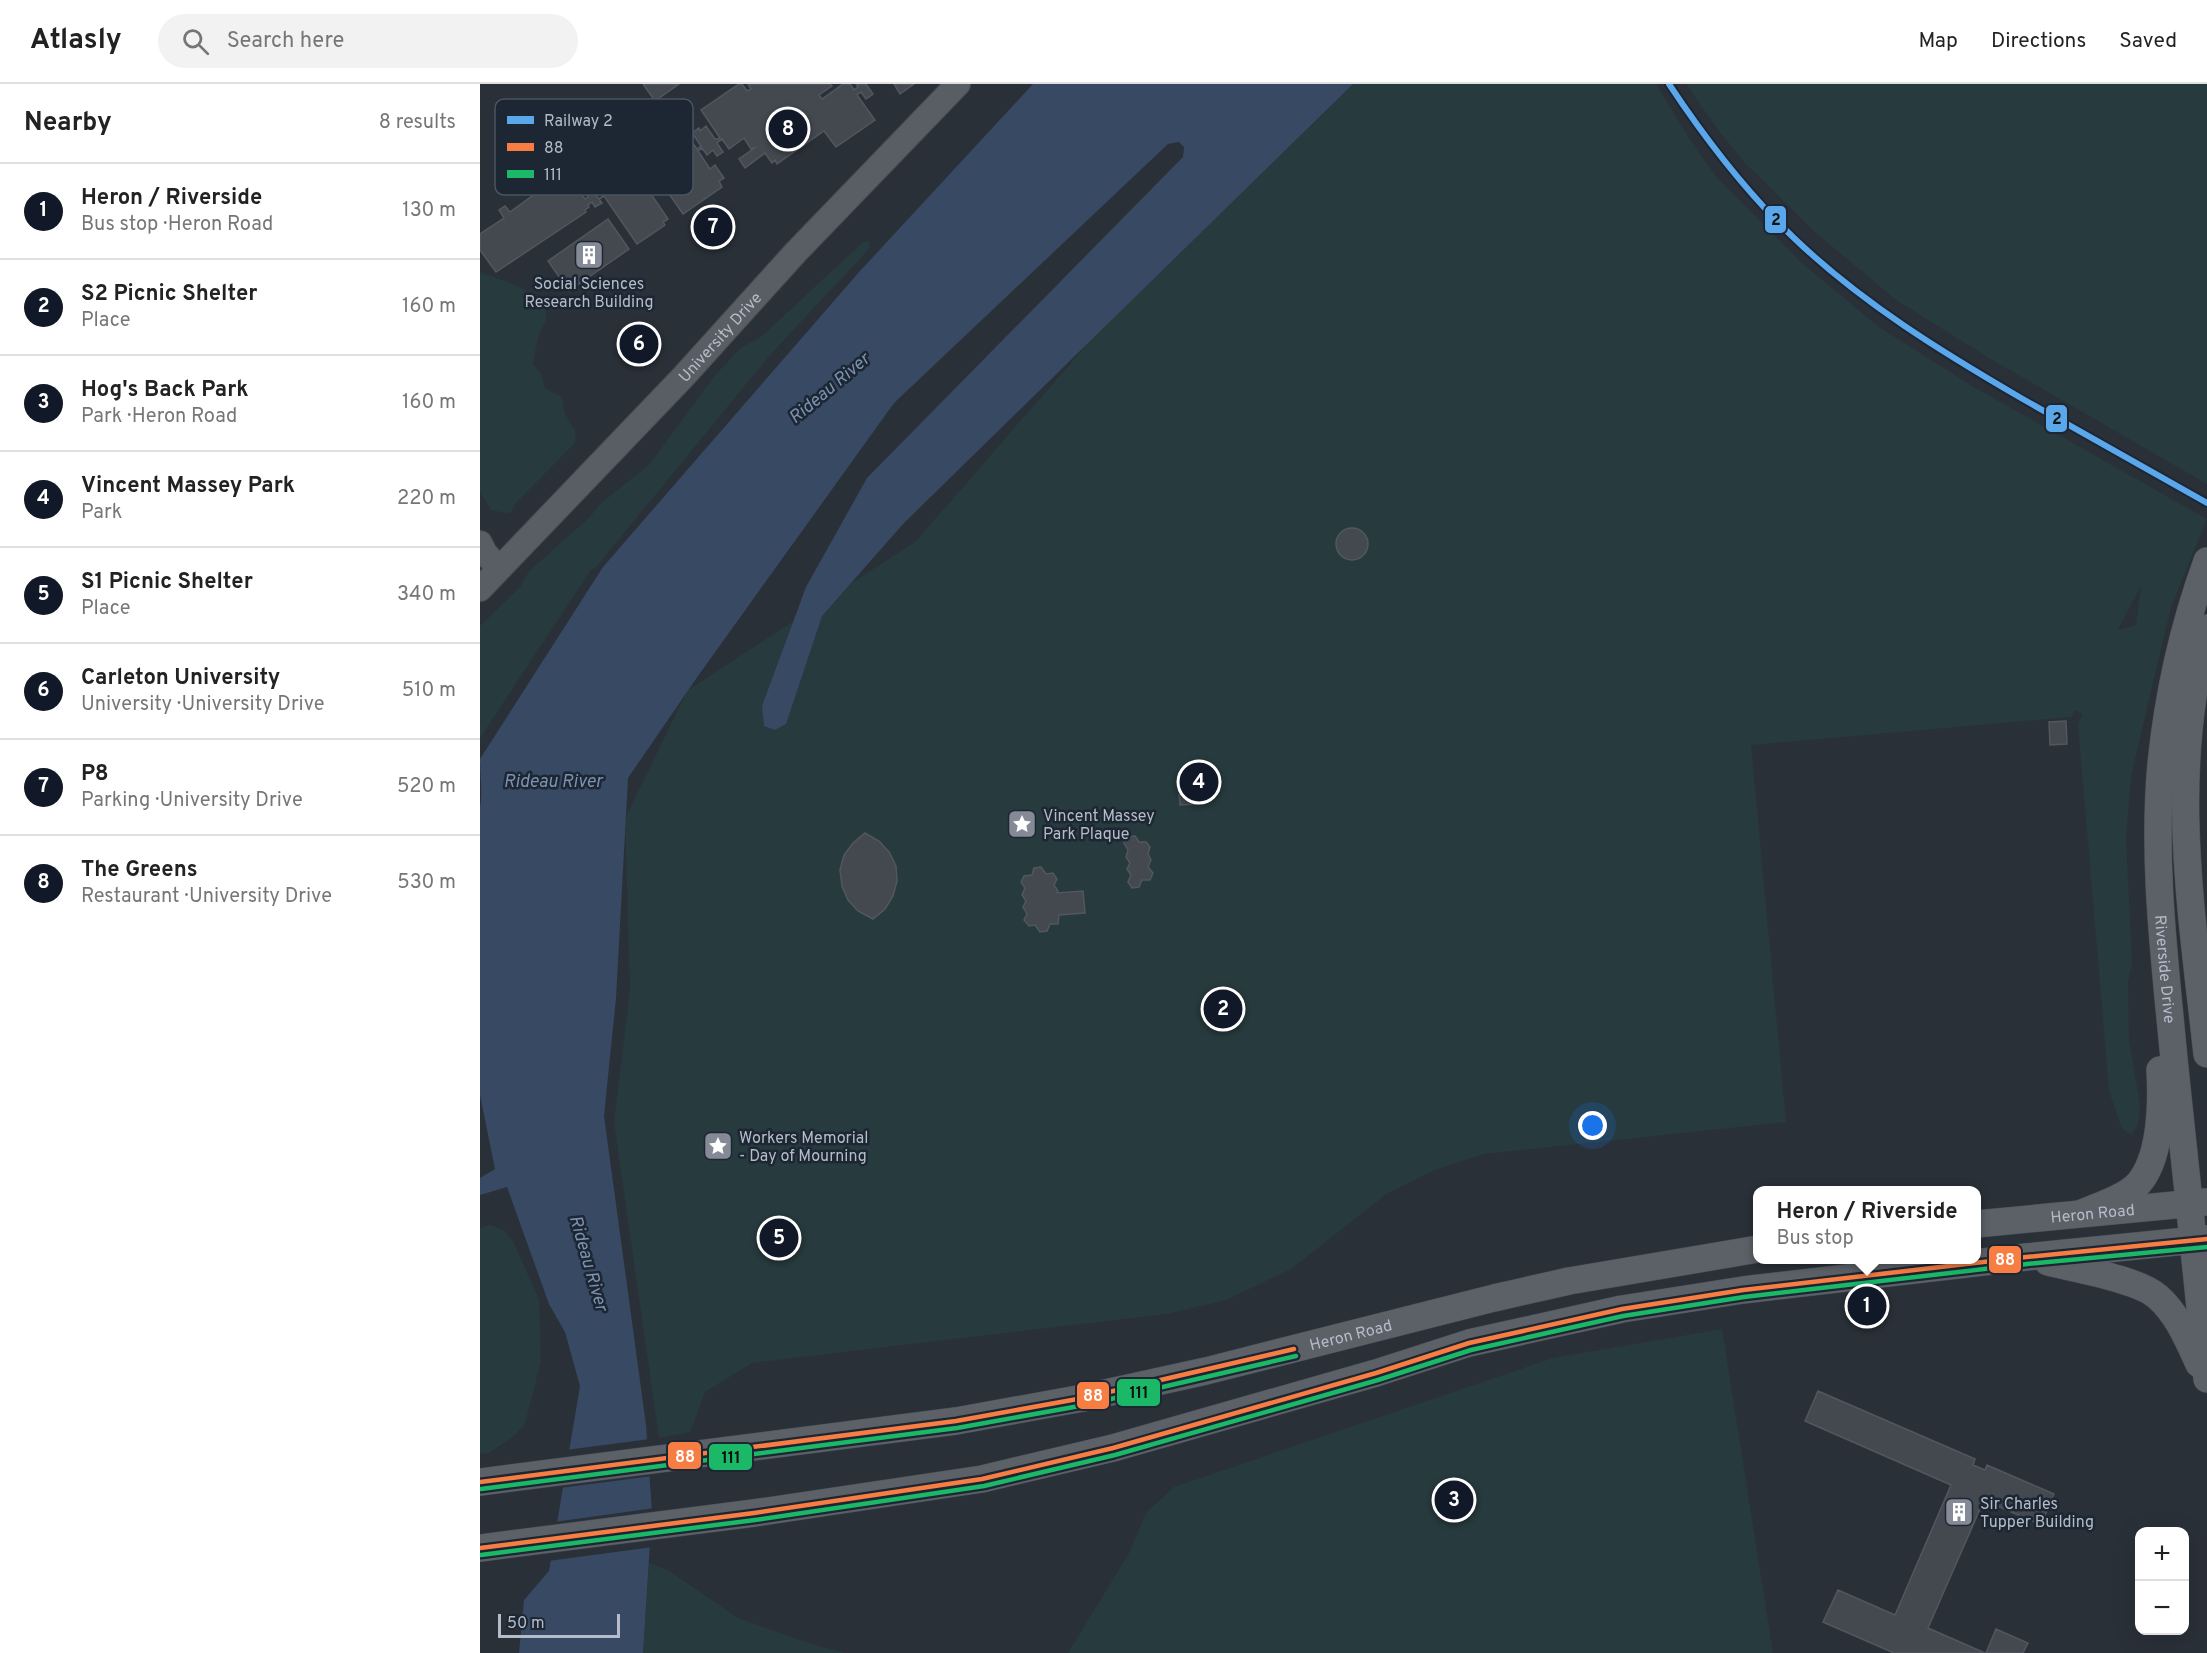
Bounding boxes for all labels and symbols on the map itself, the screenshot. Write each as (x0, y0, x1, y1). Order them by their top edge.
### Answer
legend (495, 99, 693, 195)
pin: 8 (768, 106, 808, 152)
text: Railway 2 (544, 112, 613, 132)
text: 88 (544, 139, 564, 159)
text: 111 (544, 166, 562, 186)
pin: 7 (694, 204, 732, 250)
line badge: 2 (1764, 205, 1787, 234)
text: 2 (1771, 211, 1781, 231)
building icon: Social Sciences Research Building (573, 239, 605, 271)
place label: Social Sciences Research Building (525, 275, 653, 313)
street label: University Drive (675, 289, 767, 387)
pin: 6 (620, 322, 658, 366)
water label: Rideau River (785, 347, 877, 430)
line badge: 2 (2045, 404, 2068, 433)
text: 2 (2052, 410, 2062, 430)
pin: 4 (1180, 760, 1218, 804)
water label: Rideau River (504, 771, 605, 794)
place label: Vincent Massey Park Plaque (1043, 807, 1155, 845)
place icon: Vincent Massey Park Plaque (1006, 808, 1038, 840)
street label: Riverside Drive (2149, 914, 2179, 1024)
pin: 2 (1204, 986, 1242, 1032)
your location (1578, 1111, 1607, 1140)
place label: Workers Memorial - Day of Mourning (739, 1129, 868, 1167)
place icon: Workers Memorial - Day of Mourning (702, 1130, 734, 1162)
street label: Heron Road (2050, 1201, 2136, 1229)
water label: Rideau River (563, 1213, 613, 1316)
pin: 5 (760, 1216, 798, 1260)
line badge: 88 (1988, 1245, 2022, 1274)
text: 88 (1995, 1251, 2015, 1271)
pin: 1 (1848, 1284, 1886, 1328)
street label: Heron Road (1308, 1316, 1394, 1356)
line badge: 111 (1116, 1378, 1161, 1407)
line badge: 88 (1076, 1381, 1110, 1410)
text: 111 (1129, 1384, 1149, 1404)
text: 88 (1083, 1387, 1103, 1407)
line badge: 88 (667, 1441, 702, 1470)
line badge: 111 (708, 1443, 753, 1471)
text: 88 (675, 1448, 695, 1468)
text: 111 (721, 1449, 741, 1469)
pin: 3 (1434, 1478, 1474, 1522)
place label: Sir Charles Tupper Building (1980, 1495, 2094, 1533)
building icon: Sir Charles Tupper Building (1943, 1496, 1975, 1528)
scale bar (498, 1611, 620, 1638)

